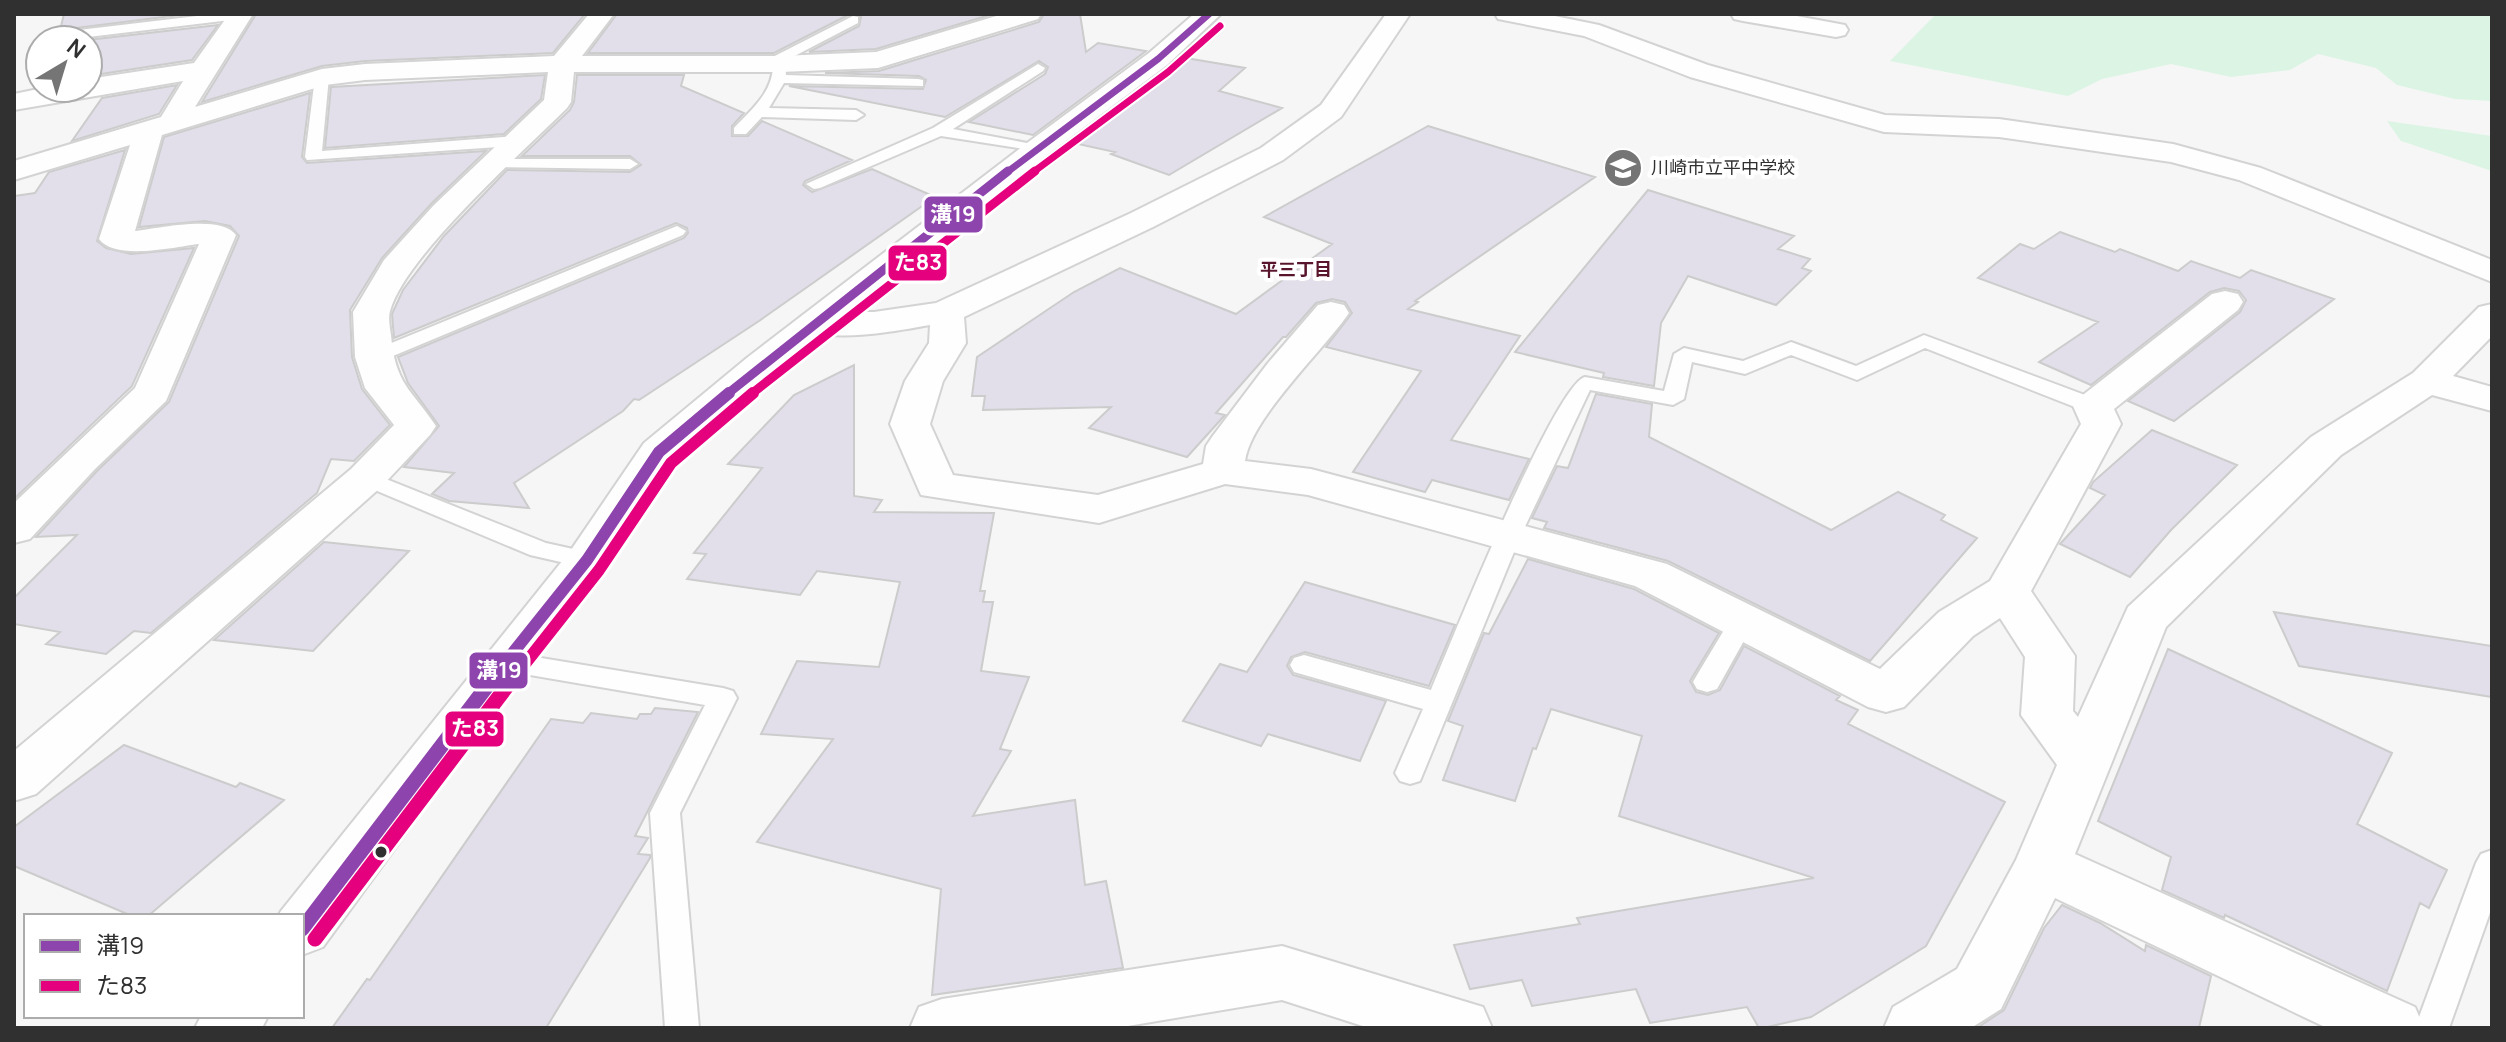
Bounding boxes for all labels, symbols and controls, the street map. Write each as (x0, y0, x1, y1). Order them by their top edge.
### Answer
north arrow (24, 24, 104, 104)
text: N (61, 32, 92, 65)
school or university icon: 川崎市立平中学校 (1602, 147, 1644, 189)
place label: 川崎市立平中学校 (1651, 155, 1795, 179)
line badge: 溝19 (923, 195, 984, 234)
text: 溝19 (930, 199, 976, 229)
line badge: た83 (887, 244, 948, 282)
text: た83 (894, 247, 942, 277)
district label: 平三丁目 (1260, 257, 1332, 281)
line badge: 溝19 (468, 651, 529, 690)
text: 溝19 (476, 655, 522, 685)
line badge: た83 (444, 710, 505, 748)
text: た83 (451, 713, 499, 743)
unlabelled marker (373, 844, 389, 860)
legend (24, 914, 304, 1018)
text: 溝19 (96, 928, 144, 961)
text: た83 (96, 968, 147, 1001)

